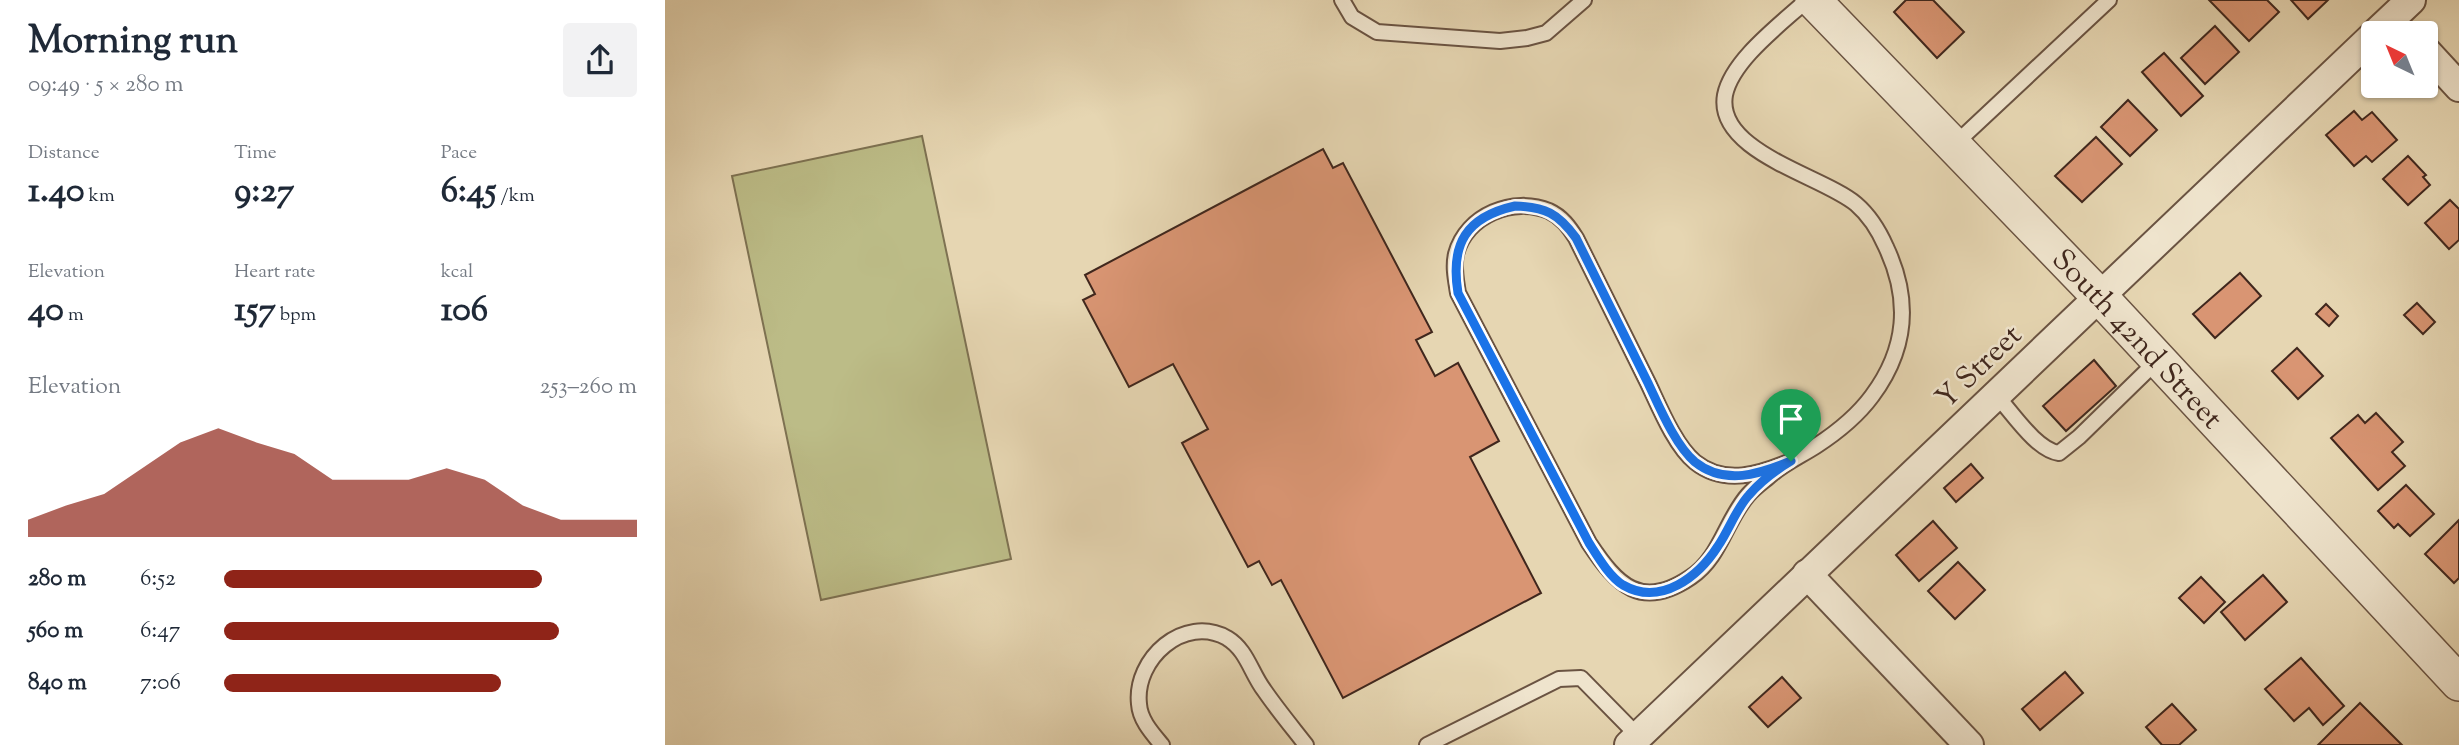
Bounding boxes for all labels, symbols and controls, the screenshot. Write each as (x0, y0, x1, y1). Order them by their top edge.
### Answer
text: Morning run (28, 16, 238, 70)
north arrow (2361, 21, 2438, 98)
map controls (2361, 21, 2438, 98)
button: share (563, 23, 637, 97)
text: 09:49 · 5 × 280 m (28, 69, 184, 102)
text: Distance (28, 140, 100, 167)
text: Time (234, 140, 277, 167)
text: Pace (441, 140, 477, 167)
text: 1.40 (28, 167, 85, 218)
text: 9:27 (234, 167, 294, 218)
text: 6:45 (441, 167, 496, 218)
text: km (85, 183, 115, 210)
text: /km (496, 183, 535, 210)
street label: South 42nd Street (2041, 240, 2231, 440)
text: Elevation (28, 259, 105, 286)
text: Heart rate (234, 259, 315, 286)
text: kcal (441, 259, 473, 286)
text: 40 (28, 286, 64, 337)
text: 157 (234, 286, 276, 337)
text: 106 (441, 286, 488, 337)
text: m (64, 302, 84, 329)
text: bpm (276, 302, 316, 329)
street label: Y Street (1927, 316, 2033, 420)
text: Elevation (28, 371, 121, 404)
text: 253–260 m (540, 371, 637, 404)
pin (1761, 389, 1821, 461)
icon: arrive (1772, 400, 1810, 438)
text: 280 m (28, 563, 86, 596)
text: 6:52 (140, 563, 176, 596)
text: 560 m (28, 615, 83, 648)
text: 6:47 (140, 615, 180, 648)
text: 840 m (28, 667, 87, 700)
text: 7:06 (140, 667, 181, 700)

